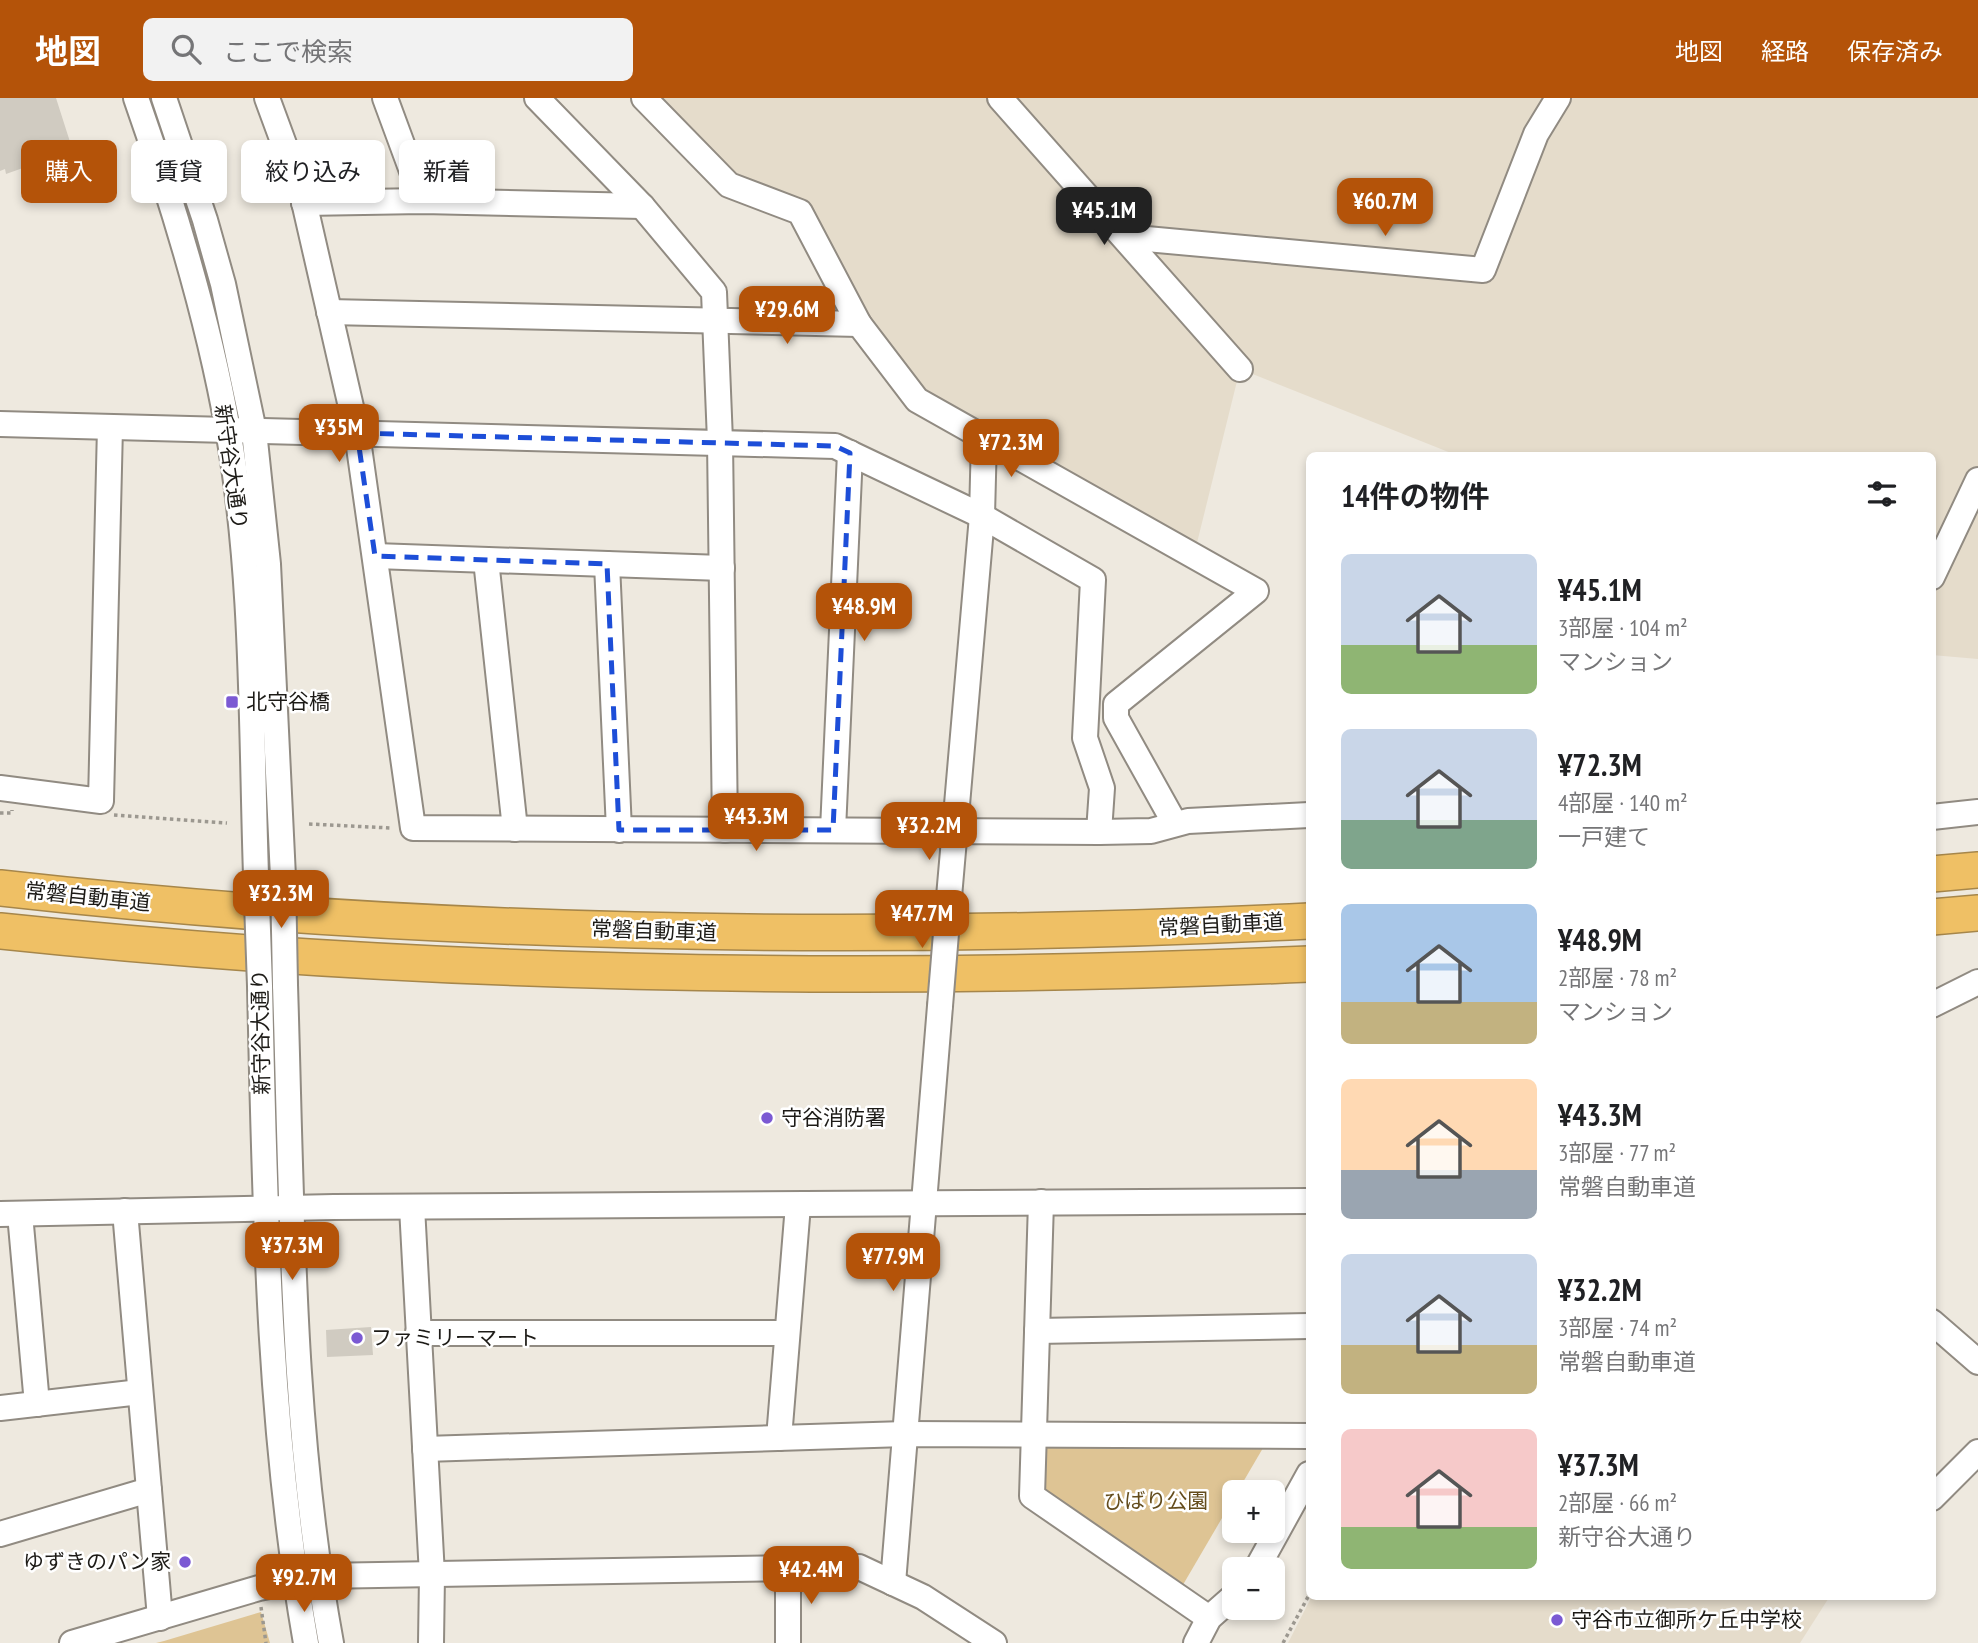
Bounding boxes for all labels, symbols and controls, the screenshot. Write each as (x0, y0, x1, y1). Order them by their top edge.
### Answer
search box (143, 18, 633, 81)
text: 地図 (35, 29, 101, 72)
icon: search (167, 30, 205, 68)
text: ここで検索 (223, 35, 353, 68)
text: 地図 (1675, 36, 1723, 67)
text: 経路 (1761, 36, 1809, 67)
text: 保存済み (1847, 36, 1943, 67)
chip: 購入 (21, 140, 117, 203)
chip: 賃貸 (131, 140, 227, 203)
chip: 絞り込み (241, 140, 385, 203)
chip: 新着 (399, 140, 495, 203)
pin: ¥60.7M (1328, 178, 1442, 238)
text: ¥60.7M (1353, 186, 1417, 215)
pin: ¥45.1M (1047, 188, 1161, 247)
text: ¥45.1M (1072, 195, 1136, 224)
pin: ¥29.6M (730, 286, 844, 346)
text: ¥29.6M (755, 294, 819, 323)
street label: 新守谷大通り (209, 403, 254, 531)
pin: ¥35M (298, 404, 380, 464)
text: ¥35M (315, 412, 363, 441)
pin: ¥72.3M (954, 420, 1068, 479)
text: ¥72.3M (979, 427, 1043, 456)
icon: filters (1863, 475, 1901, 513)
text: 14件の物件 (1341, 476, 1490, 515)
text: ¥45.1M (1558, 570, 1642, 609)
icon: home (1397, 582, 1481, 666)
pin: ¥48.9M (807, 584, 921, 643)
text: ¥48.9M (832, 591, 896, 620)
text: 3部屋 · 104 m² (1558, 613, 1688, 642)
text: マンション (1558, 647, 1673, 676)
place label: 北守谷橋 (246, 688, 330, 715)
marker: 北守谷橋 (224, 694, 240, 710)
text: ¥72.3M (1558, 745, 1642, 784)
icon: home (1397, 757, 1481, 841)
text: 4部屋 · 140 m² (1558, 788, 1688, 817)
pin: ¥43.3M (699, 794, 813, 853)
text: ¥43.3M (724, 801, 788, 830)
pin: ¥32.2M (872, 802, 986, 862)
text: ¥32.2M (897, 810, 961, 839)
text: 一戸建て (1558, 822, 1650, 851)
pin: ¥32.3M (224, 870, 338, 930)
street label: 常磐自動車道 (24, 876, 152, 917)
text: ¥32.3M (249, 878, 313, 907)
pin: ¥47.7M (865, 890, 979, 950)
text: ¥47.7M (891, 898, 953, 927)
street label: 常磐自動車道 (1157, 908, 1285, 941)
street label: 常磐自動車道 (591, 915, 717, 946)
text: ¥48.9M (1558, 920, 1642, 959)
icon: home (1397, 932, 1481, 1016)
text: 2部屋 · 78 m² (1558, 963, 1677, 992)
street label: 新守谷大通り (246, 969, 275, 1095)
text: マンション (1558, 997, 1673, 1026)
text: ¥43.3M (1558, 1095, 1642, 1134)
place label: 守谷消防署 (781, 1104, 886, 1131)
icon: home (1397, 1107, 1481, 1191)
marker: 守谷消防署 (759, 1110, 775, 1126)
text: 3部屋 · 77 m² (1558, 1138, 1676, 1167)
text: 常磐自動車道 (1558, 1172, 1696, 1201)
pin: ¥37.3M (235, 1222, 349, 1282)
text: ¥37.3M (261, 1230, 323, 1259)
pin: ¥77.9M (836, 1234, 950, 1293)
text: ¥77.9M (862, 1241, 924, 1270)
text: ¥32.2M (1558, 1270, 1642, 1309)
icon: home (1397, 1282, 1481, 1366)
text: 3部屋 · 74 m² (1558, 1313, 1677, 1342)
place label: ファミリーマート (371, 1324, 539, 1351)
marker: ファミリーマート (349, 1330, 365, 1346)
text: 常磐自動車道 (1558, 1347, 1696, 1376)
text: ¥37.3M (1558, 1445, 1639, 1484)
icon: home (1397, 1457, 1481, 1541)
map controls (1222, 1480, 1285, 1620)
button: + (1222, 1480, 1285, 1543)
park label: ひばり公園 (1104, 1487, 1209, 1514)
text: 2部屋 · 66 m² (1558, 1488, 1677, 1517)
text: 新守谷大通り (1558, 1522, 1696, 1551)
pin: ¥42.4M (754, 1546, 868, 1606)
place label: ゆずきのパン家 (23, 1548, 171, 1575)
marker: ゆずきのパン家 (177, 1554, 193, 1570)
pin: ¥92.7M (247, 1554, 361, 1614)
text: ¥42.4M (779, 1554, 843, 1583)
button: − (1222, 1557, 1285, 1620)
text: ¥92.7M (272, 1562, 336, 1591)
place label: 守谷市立御所ケ丘中学校 (1571, 1606, 1802, 1633)
marker: 守谷市立御所ケ丘中学校 (1549, 1612, 1565, 1628)

